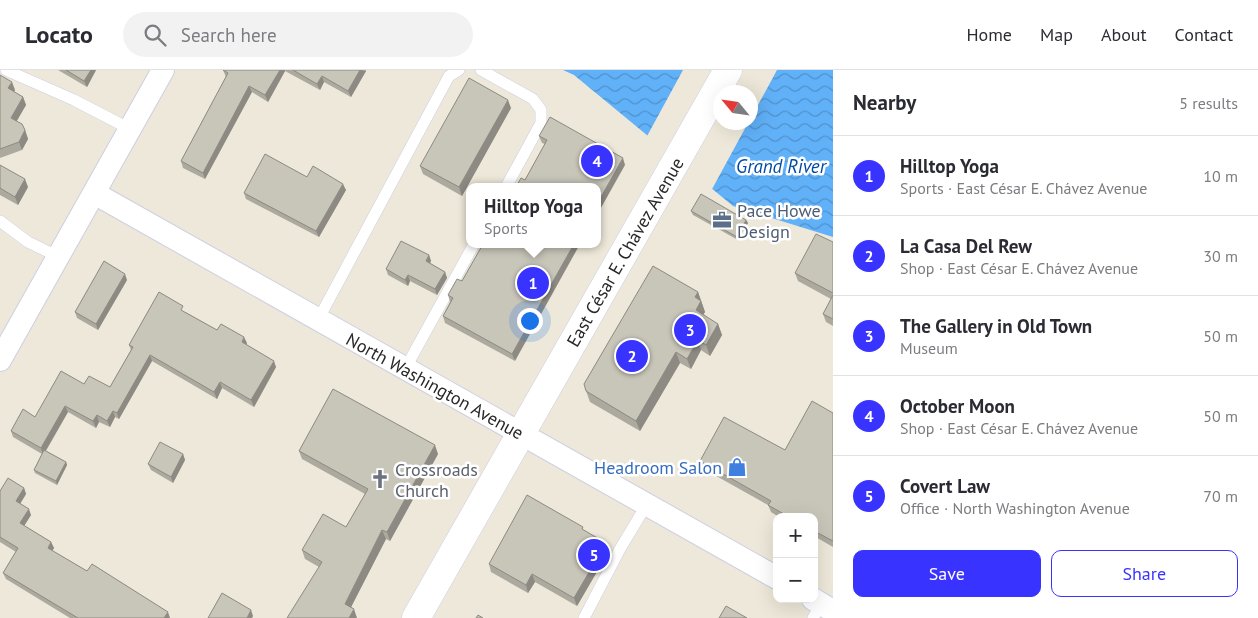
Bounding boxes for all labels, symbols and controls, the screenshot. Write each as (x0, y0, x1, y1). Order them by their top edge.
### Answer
search box (123, 12, 473, 57)
text: Locato (25, 19, 93, 50)
icon: search (141, 21, 169, 49)
text: Search here (181, 23, 277, 47)
text: Home (966, 23, 1012, 46)
text: Map (1040, 23, 1073, 46)
text: About (1101, 23, 1147, 46)
text: Contact (1175, 23, 1233, 46)
north arrow (713, 85, 758, 130)
text: Nearby (853, 89, 916, 116)
text: 5 results (1179, 93, 1238, 113)
pin: 4 (581, 142, 613, 180)
street label: East César E. Chávez Avenue (561, 153, 689, 351)
water label: Grand River (736, 154, 828, 178)
text: Hilltop Yoga (900, 154, 999, 178)
text: 1 (864, 166, 874, 186)
text: 10 m (1203, 166, 1238, 186)
text: Sports · East César E. Chávez Avenue (900, 178, 1147, 198)
popup (466, 183, 601, 248)
text: Hilltop Yoga (484, 194, 583, 218)
place label: Pace Howe Design (737, 199, 821, 243)
office icon: Pace Howe Design (711, 209, 733, 231)
text: Sports (484, 218, 528, 238)
text: La Casa Del Rew (900, 234, 1032, 258)
text: 2 (864, 246, 874, 266)
text: 30 m (1203, 246, 1238, 266)
text: Shop · East César E. Chávez Avenue (900, 258, 1138, 278)
pin: 1 (517, 264, 549, 302)
your location (517, 308, 543, 334)
pin: 3 (674, 311, 706, 349)
text: The Gallery in Old Town (900, 314, 1092, 338)
text: 3 (864, 326, 874, 346)
text: 50 m (1203, 326, 1238, 346)
street label: North Washington Avenue (342, 328, 528, 444)
pin: 2 (616, 337, 648, 375)
text: Museum (900, 338, 958, 358)
text: October Moon (900, 394, 1015, 418)
text: 4 (864, 406, 874, 426)
text: 50 m (1203, 406, 1238, 426)
text: Shop · East César E. Chávez Avenue (900, 418, 1138, 438)
place label: Headroom Salon (594, 456, 722, 479)
shop icon: Headroom Salon (726, 456, 748, 478)
place label: Crossroads Church (395, 458, 478, 502)
church icon: Crossroads Church (369, 468, 391, 490)
text: Covert Law (900, 474, 990, 498)
text: 5 (864, 486, 874, 506)
text: 70 m (1203, 486, 1238, 506)
text: Office · North Washington Avenue (900, 498, 1130, 518)
map controls (773, 513, 818, 603)
button: + (773, 513, 818, 558)
pin: 5 (578, 536, 610, 574)
button: Save (853, 550, 1041, 597)
button: Share (1051, 550, 1238, 597)
button: − (773, 558, 818, 603)

